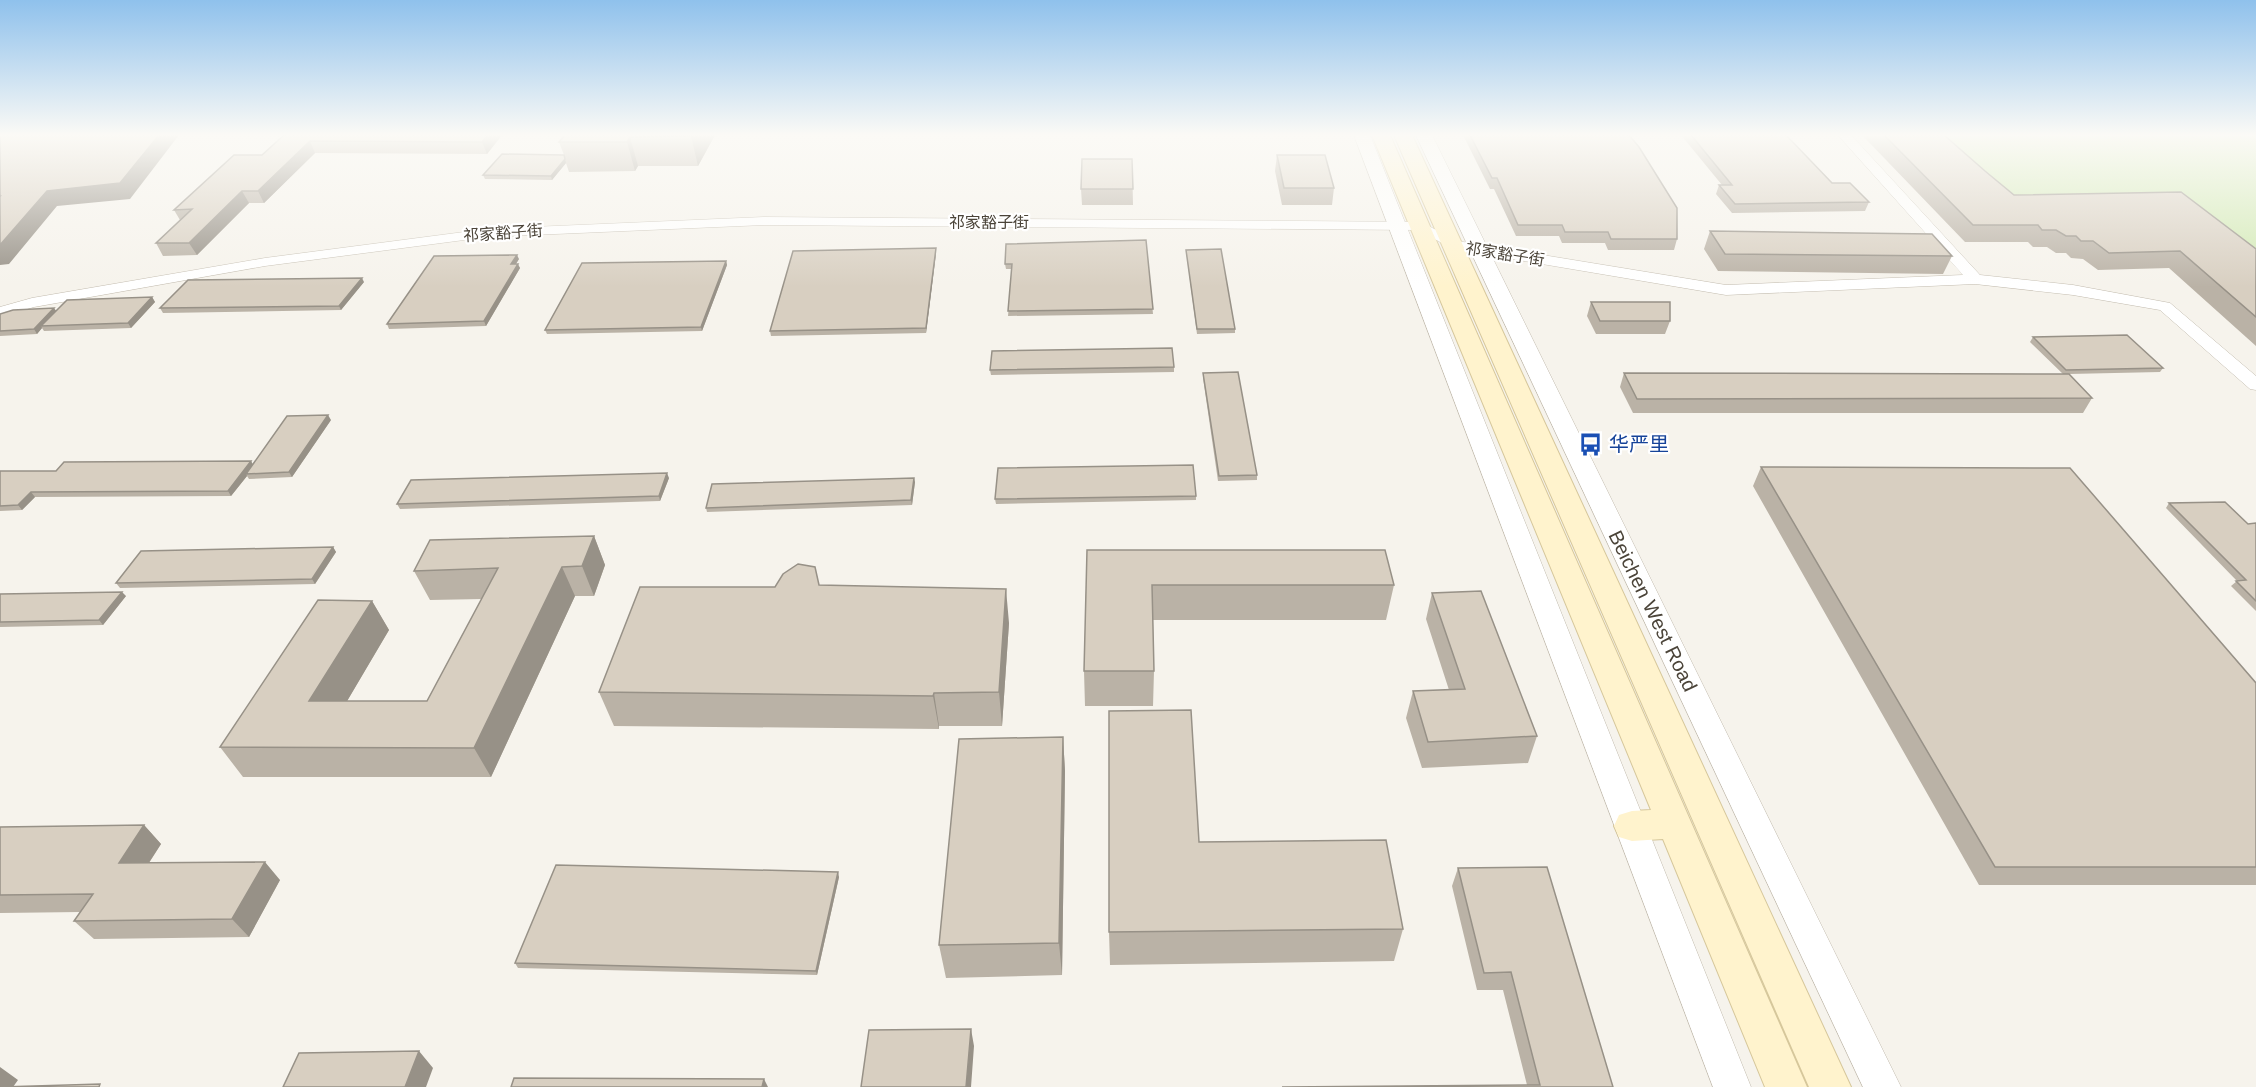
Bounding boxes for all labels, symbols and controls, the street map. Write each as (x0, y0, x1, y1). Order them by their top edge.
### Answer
street label: 祁家豁子街 (949, 214, 1029, 231)
street label: 祁家豁子街 (462, 222, 544, 244)
street label: 祁家豁子街 (1464, 239, 1546, 269)
bus stop icon: 华严里 (1578, 431, 1604, 457)
place label: 华严里 (1609, 433, 1669, 455)
street label: Beichen West Road (1604, 527, 1702, 695)

